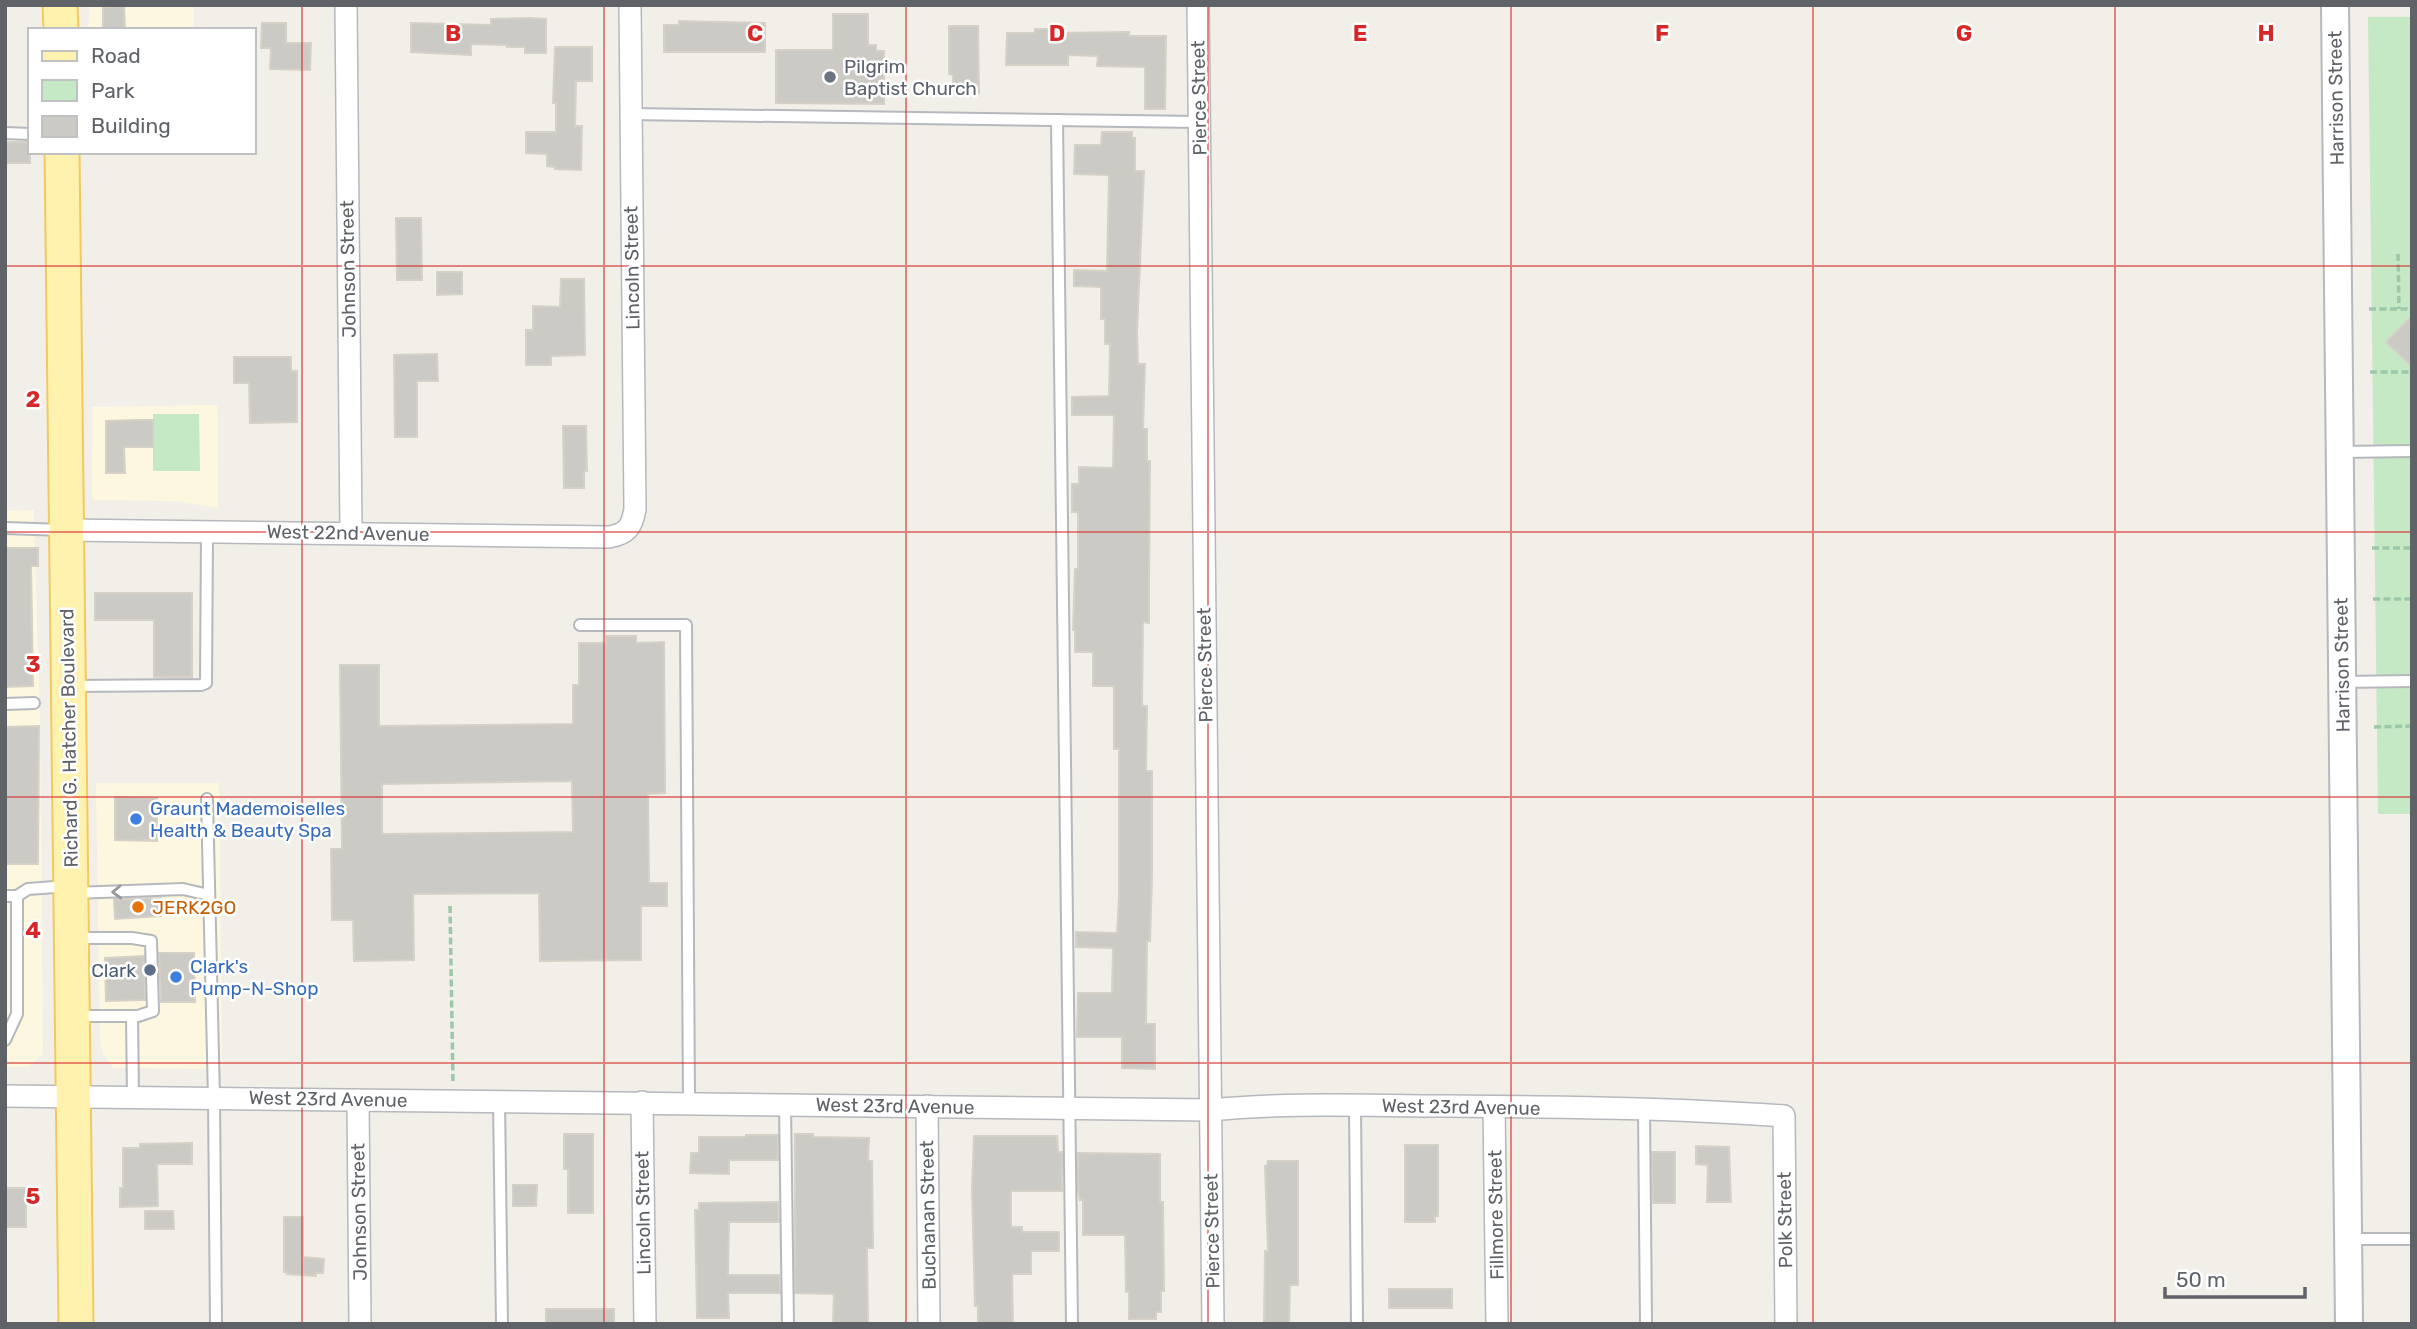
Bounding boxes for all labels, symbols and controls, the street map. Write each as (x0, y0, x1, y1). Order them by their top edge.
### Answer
text: B (445, 19, 461, 47)
text: C (747, 19, 763, 47)
text: D (1049, 19, 1065, 47)
text: E (1353, 19, 1367, 47)
text: F (1655, 19, 1669, 47)
text: G (1956, 19, 1972, 47)
text: H (2257, 19, 2275, 47)
legend (28, 28, 256, 154)
street label: Harrison Street (2323, 30, 2349, 166)
street label: Pierce Street (1186, 40, 1212, 156)
text: Road (91, 43, 141, 68)
place label: Pilgrim Baptist Church (844, 55, 977, 100)
marker: Pilgrim Baptist Church (822, 69, 838, 85)
text: Park (91, 78, 135, 103)
text: Building (91, 113, 171, 138)
street label: Johnson Street (335, 199, 361, 338)
street label: Lincoln Street (619, 205, 645, 330)
text: 2 (26, 385, 40, 413)
street label: West 22nd Avenue (266, 520, 430, 546)
street label: Harrison Street (2329, 597, 2355, 733)
street label: Pierce Street (1192, 607, 1218, 723)
street label: Richard G. Hatcher Boulevard (55, 608, 83, 868)
text: 3 (25, 650, 41, 678)
place label: Graunt Mademoiselles Health & Beauty Spa (150, 797, 345, 842)
marker: Graunt Mademoiselles Health & Beauty Spa (128, 811, 144, 827)
one-way arrow (112, 884, 123, 899)
place label: JERK2GO (152, 896, 236, 919)
marker: JERK2GO (130, 899, 146, 915)
text: 4 (25, 916, 41, 944)
place label: Clark's Pump-N-Shop (190, 955, 318, 1000)
place label: Clark (91, 959, 136, 982)
marker: Clark (142, 962, 158, 978)
marker: Clark's Pump-N-Shop (168, 969, 184, 985)
street label: West 23rd Avenue (248, 1086, 408, 1112)
street label: West 23rd Avenue (815, 1093, 975, 1119)
street label: West 23rd Avenue (1381, 1094, 1541, 1120)
street label: Buchanan Street (915, 1139, 941, 1290)
street label: Johnson Street (346, 1142, 372, 1281)
street label: Fillmore Street (1483, 1149, 1509, 1280)
street label: Lincoln Street (630, 1150, 656, 1275)
street label: Polk Street (1773, 1171, 1797, 1269)
street label: Pierce Street (1199, 1173, 1225, 1289)
text: 5 (26, 1182, 41, 1210)
scale bar (2165, 1256, 2305, 1300)
text: 50 m (2176, 1267, 2226, 1292)

